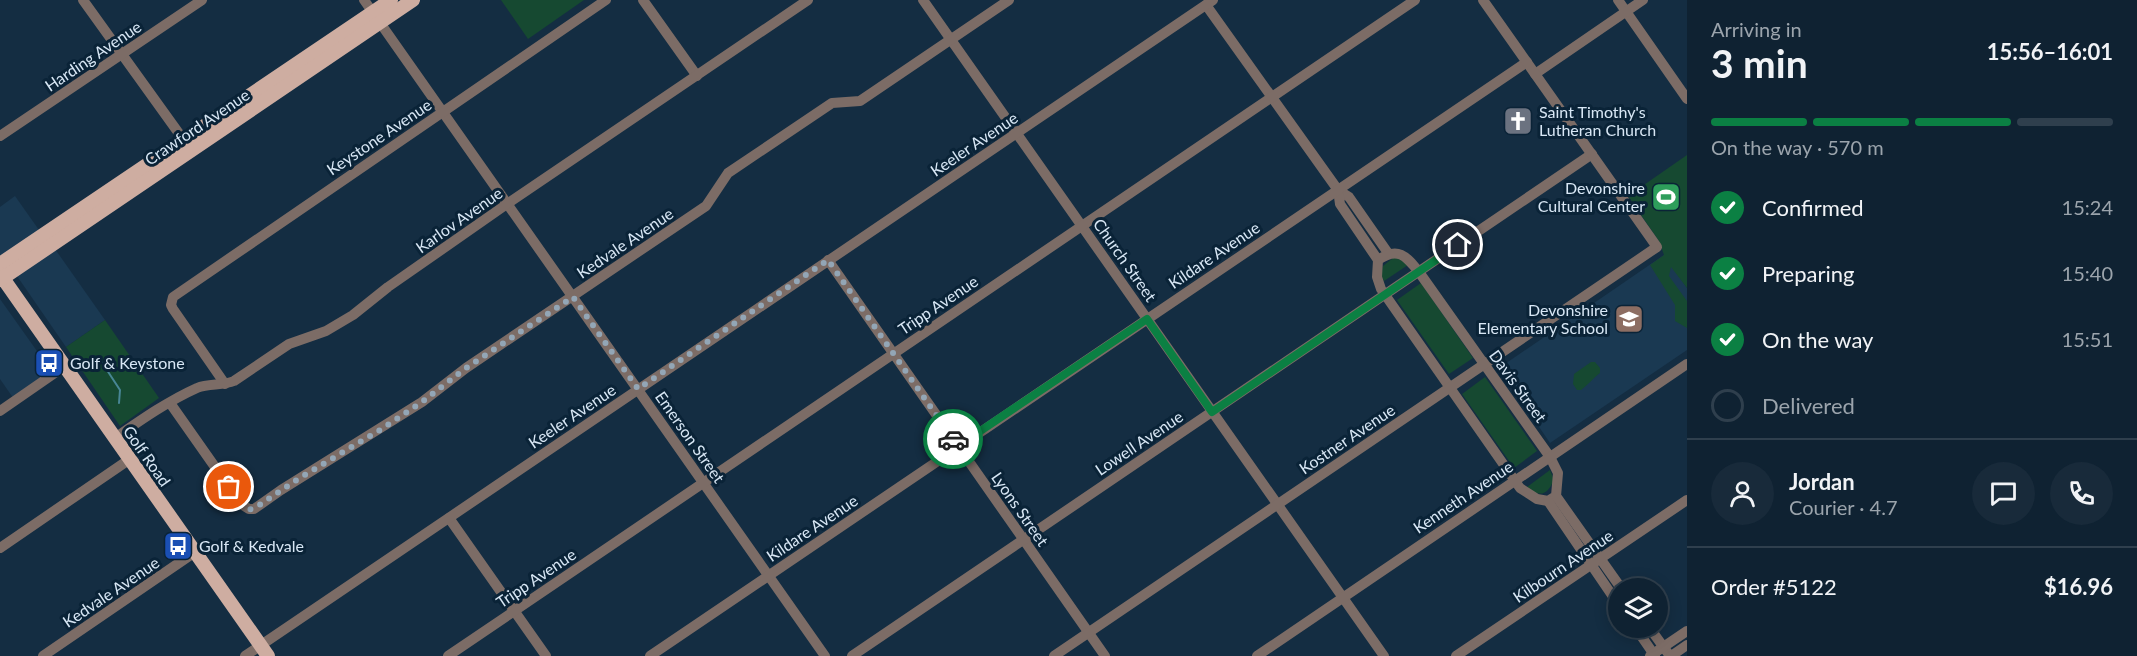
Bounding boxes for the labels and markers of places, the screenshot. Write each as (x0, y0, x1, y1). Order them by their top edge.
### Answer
place label: Saint Timothy's Lutheran Church (1539, 102, 1656, 139)
church icon: Saint Timothy's Lutheran Church (1502, 105, 1534, 137)
place label: Devonshire Cultural Center (1538, 178, 1645, 215)
sports icon: Devonshire Cultural Center (1650, 181, 1682, 213)
pin (1432, 219, 1483, 270)
place label: Devonshire Elementary School (1478, 300, 1608, 337)
school or university icon: Devonshire Elementary School (1613, 303, 1645, 335)
bus stop icon: Golf & Keystone (33, 347, 65, 379)
place label: Golf & Keystone (70, 353, 185, 372)
pin (203, 461, 254, 512)
bus stop icon: Golf & Kedvale (162, 530, 194, 562)
place label: Golf & Kedvale (199, 536, 304, 555)

